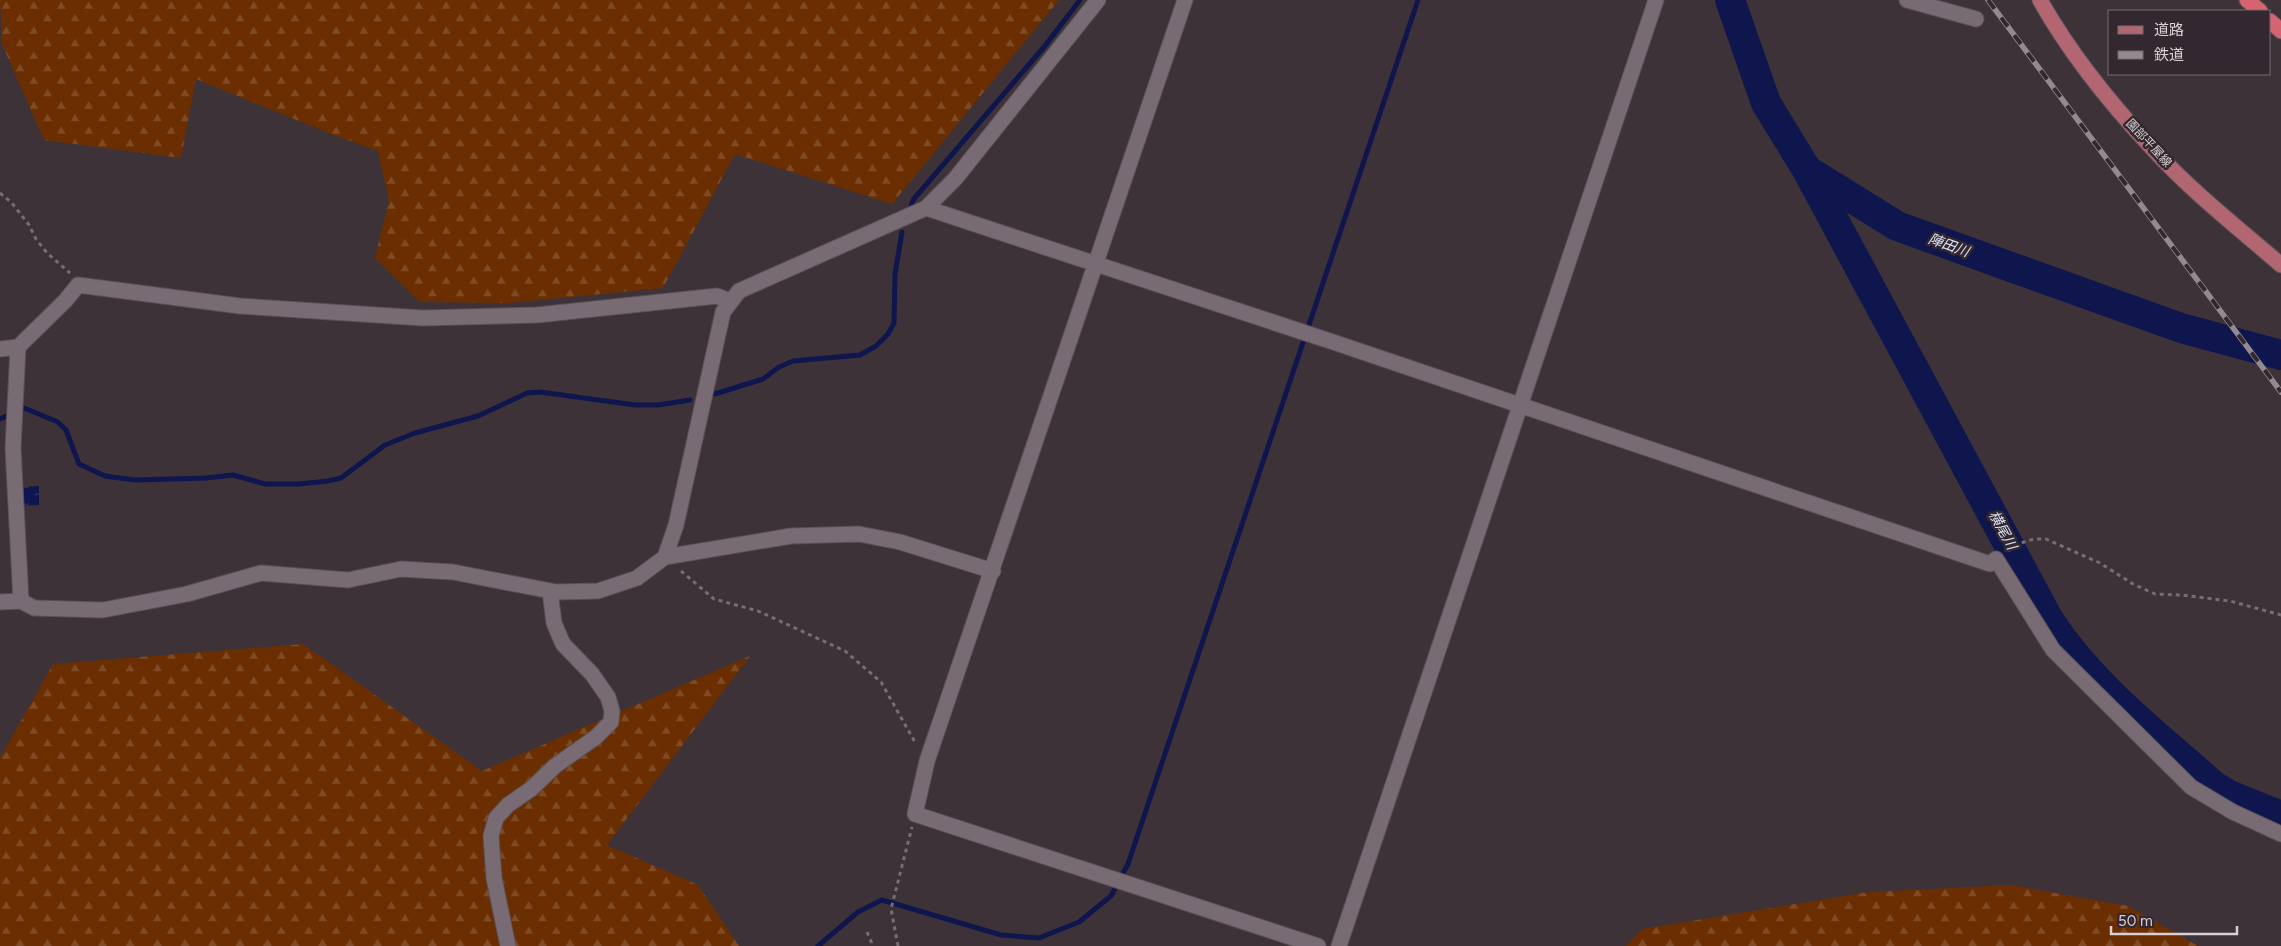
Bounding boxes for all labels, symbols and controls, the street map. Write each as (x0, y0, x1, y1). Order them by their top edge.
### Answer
legend (2108, 10, 2271, 75)
text: 道路 (2154, 21, 2184, 39)
text: 鉄道 (2154, 46, 2184, 64)
street label: 園部平屋線 (2123, 116, 2175, 170)
water label: 陣田川 (1926, 230, 1973, 261)
water label: 横尾川 (1985, 508, 2021, 554)
scale bar (2111, 904, 2237, 936)
text: 50 m (2118, 912, 2153, 930)

